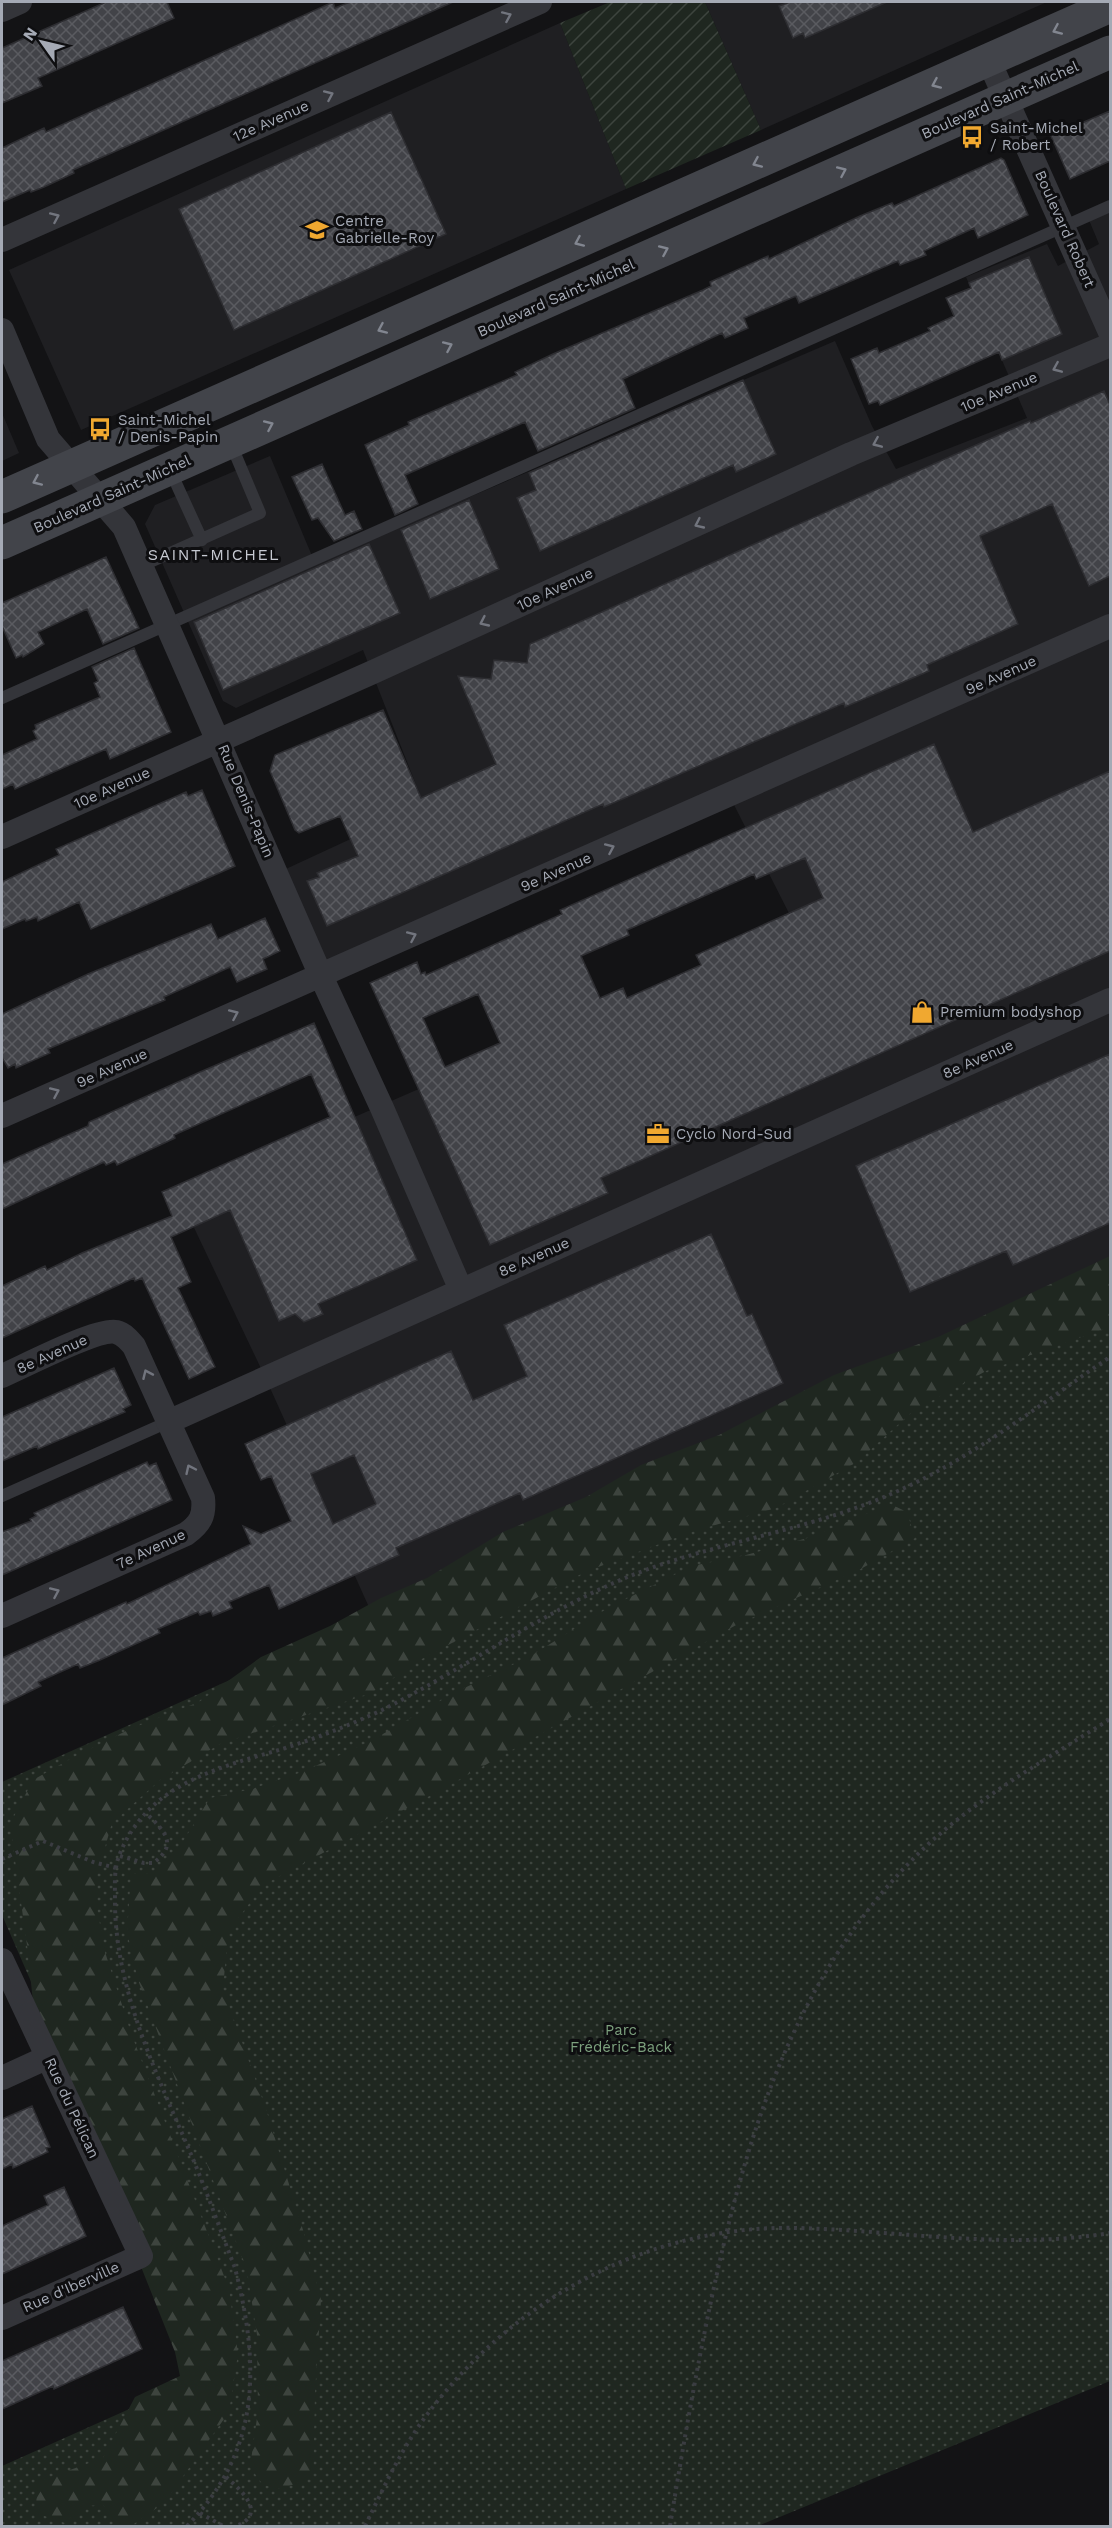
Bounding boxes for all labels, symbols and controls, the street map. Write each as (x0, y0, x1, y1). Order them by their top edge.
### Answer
one-way arrow (501, 11, 512, 23)
north arrow (12, 12, 72, 72)
one-way arrow (1053, 23, 1064, 35)
text: N (19, 24, 41, 44)
street label: Boulevard Saint-Michel (919, 57, 1082, 143)
one-way arrow (931, 77, 942, 89)
one-way arrow (323, 90, 334, 102)
street label: 12e Avenue (230, 96, 312, 146)
place label: Saint-Michel / Robert (990, 119, 1083, 154)
bus stop icon: Saint-Michel / Robert (959, 124, 985, 150)
one-way arrow (753, 156, 764, 168)
one-way arrow (836, 166, 847, 178)
street label: Boulevard Robert (1031, 168, 1099, 291)
one-way arrow (49, 212, 60, 224)
place label: Centre Gabrielle-Roy (335, 212, 435, 247)
school or university icon: Centre Gabrielle-Roy (304, 217, 330, 243)
one-way arrow (575, 235, 586, 247)
one-way arrow (658, 245, 669, 257)
street label: Boulevard Saint-Michel (475, 255, 638, 341)
one-way arrow (377, 322, 388, 334)
one-way arrow (441, 341, 452, 353)
one-way arrow (1052, 361, 1063, 373)
street label: 10e Avenue (958, 368, 1040, 416)
place label: Saint-Michel / Denis-Papin (118, 411, 218, 446)
bus stop icon: Saint-Michel / Denis-Papin (87, 416, 113, 442)
one-way arrow (263, 420, 274, 432)
one-way arrow (872, 436, 883, 448)
street label: Boulevard Saint-Michel (31, 451, 194, 537)
one-way arrow (32, 474, 43, 486)
one-way arrow (695, 516, 706, 528)
district label: SAINT-MICHEL (148, 545, 280, 564)
street label: 10e Avenue (514, 564, 596, 614)
one-way arrow (479, 615, 490, 627)
street label: 9e Avenue (963, 651, 1039, 699)
street label: Rue Denis-Papin (214, 742, 278, 860)
street label: 10e Avenue (71, 763, 153, 813)
one-way arrow (603, 843, 614, 855)
street label: 9e Avenue (518, 848, 594, 896)
one-way arrow (406, 931, 417, 943)
shop icon: Premium bodyshop (909, 999, 935, 1025)
place label: Premium bodyshop (940, 1003, 1082, 1021)
one-way arrow (228, 1010, 239, 1022)
street label: 8e Avenue (940, 1035, 1016, 1083)
street label: 9e Avenue (74, 1044, 150, 1092)
one-way arrow (49, 1087, 60, 1099)
office icon: Cyclo Nord-Sud (645, 1121, 671, 1147)
place label: Cyclo Nord-Sud (676, 1125, 792, 1143)
street label: 8e Avenue (496, 1233, 572, 1281)
street label: 8e Avenue (14, 1330, 90, 1378)
one-way arrow (142, 1370, 154, 1381)
one-way arrow (185, 1465, 197, 1476)
street label: 7e Avenue (114, 1525, 188, 1573)
one-way arrow (48, 1588, 59, 1600)
park label: Parc Frédéric-Back (570, 2021, 673, 2056)
street label: Rue du Pélican (41, 2055, 103, 2161)
street label: Rue d'Iberville (20, 2258, 122, 2316)

